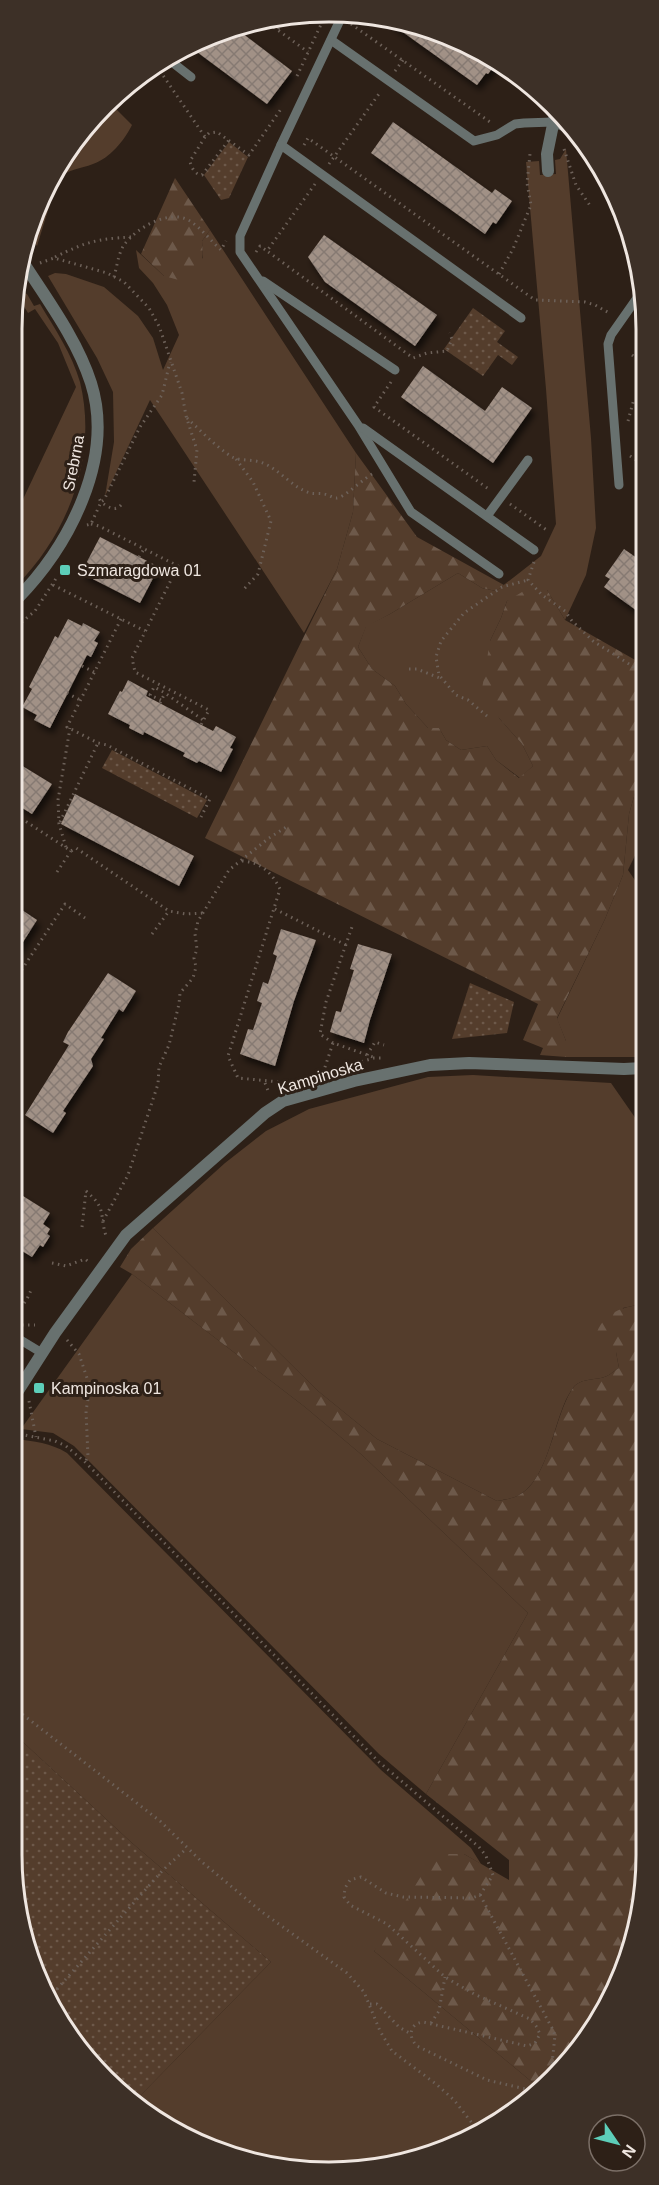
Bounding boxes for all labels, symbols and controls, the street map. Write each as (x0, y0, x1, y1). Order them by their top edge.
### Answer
street label: Srebrna (60, 433, 87, 493)
place label: Szmaragdowa 01 (77, 562, 202, 579)
marker: Szmaragdowa 01 (58, 563, 72, 577)
street label: Kampinoska (276, 1055, 365, 1097)
place label: Kampinoska 01 (51, 1380, 161, 1397)
marker: Kampinoska 01 (32, 1381, 46, 1395)
north arrow (587, 2113, 647, 2173)
text: N (619, 2142, 639, 2161)

